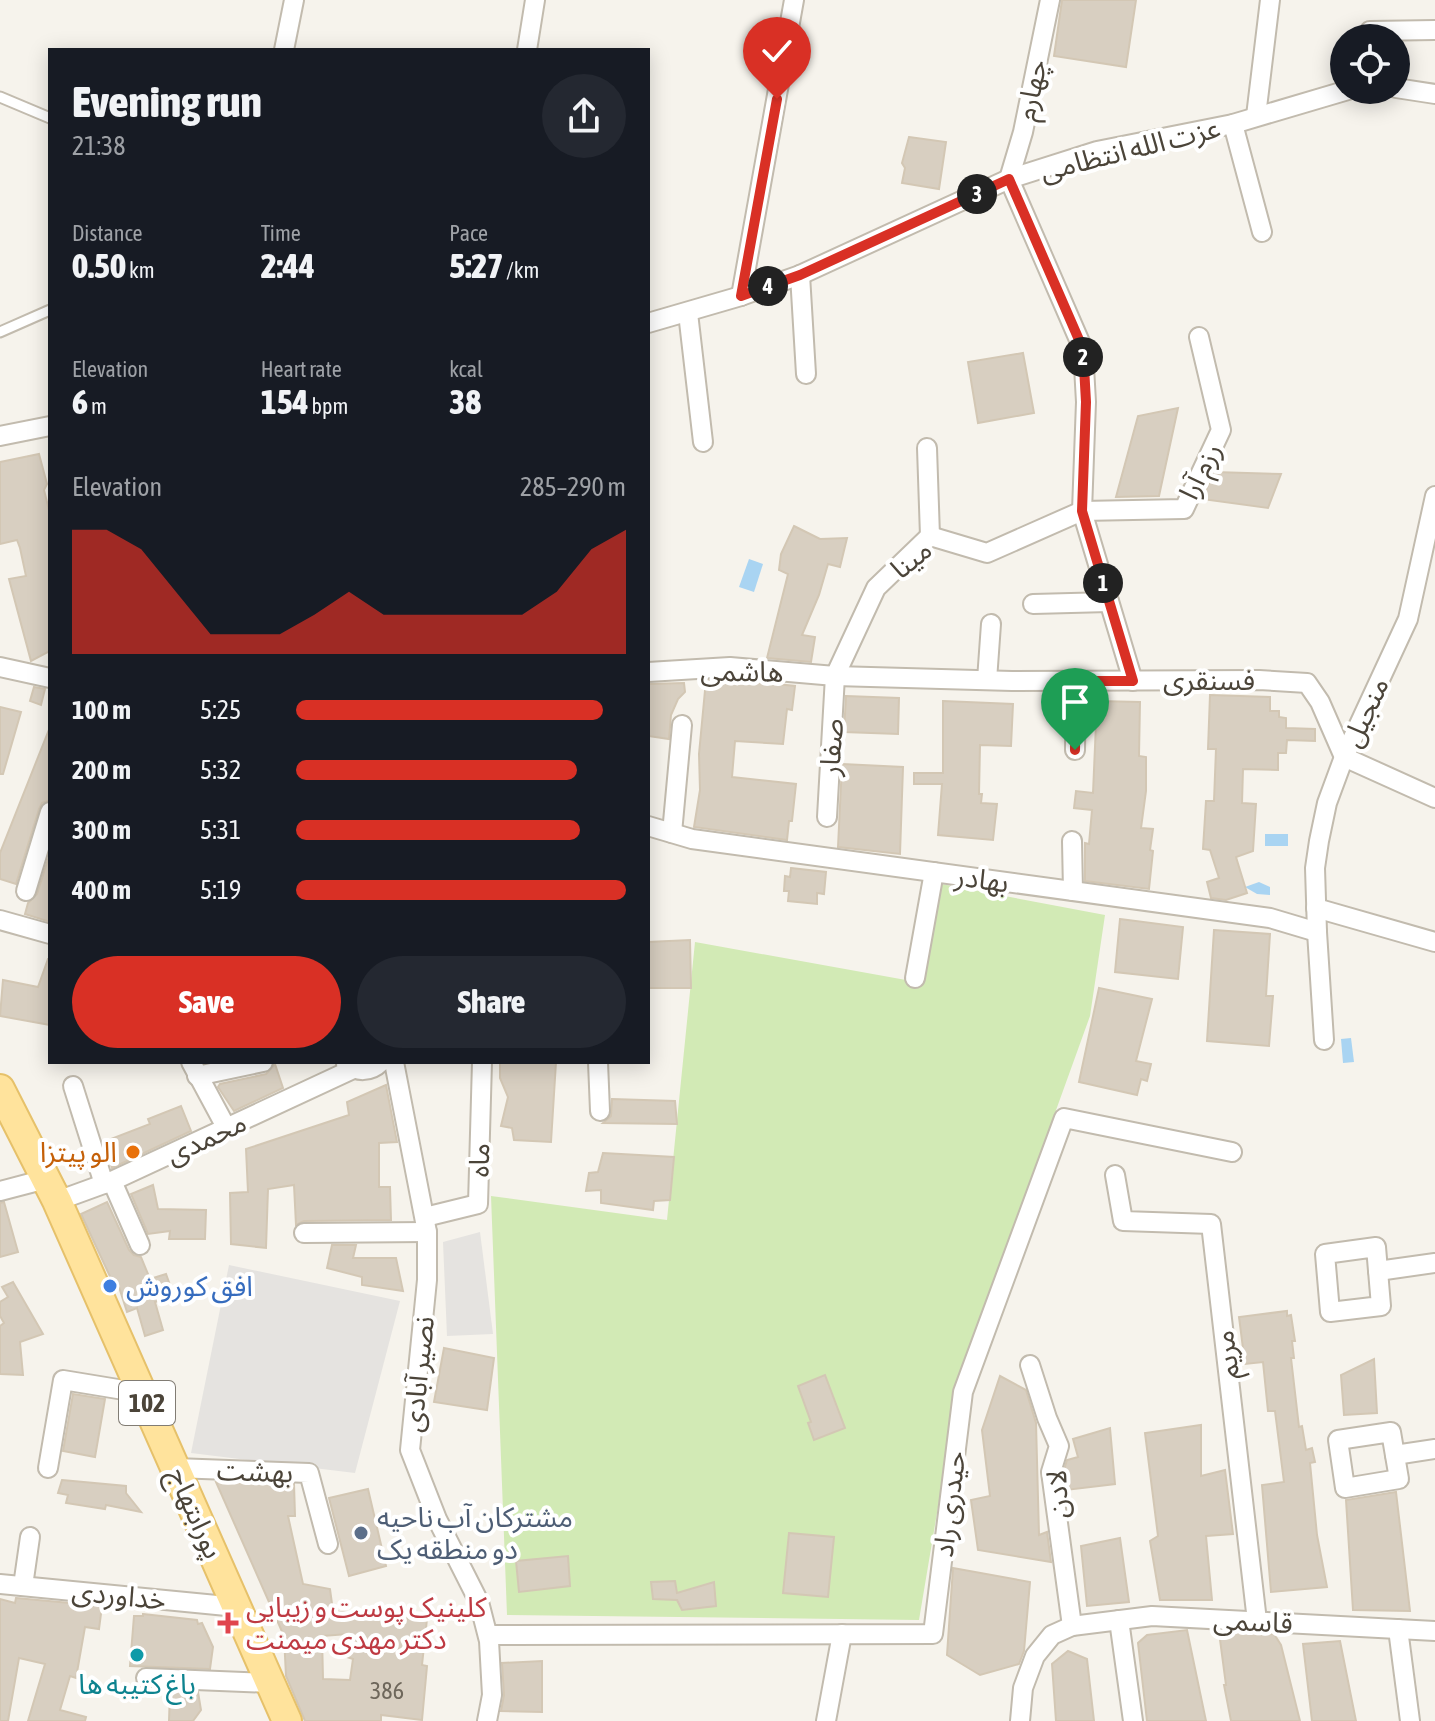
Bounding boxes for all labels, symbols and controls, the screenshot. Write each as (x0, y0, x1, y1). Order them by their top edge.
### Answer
pin (743, 17, 811, 99)
map controls (1330, 24, 1410, 104)
button: locate (1330, 24, 1410, 104)
icon: check (755, 29, 799, 73)
street label: چهارم (1009, 57, 1058, 124)
button: share (542, 74, 626, 158)
text: Evening run (72, 76, 262, 126)
street label: عزت الله انتظامی (1037, 111, 1224, 188)
text: 21:38 (72, 131, 126, 161)
pin: 3 (957, 174, 997, 214)
text: 3 (972, 181, 982, 207)
text: Distance (72, 220, 143, 246)
text: Time (261, 220, 301, 246)
text: Pace (449, 220, 488, 246)
text: 0.50 (72, 246, 126, 285)
text: 2:44 (261, 246, 315, 285)
text: 5:27 (449, 246, 503, 285)
text: km (126, 257, 155, 283)
text: /km (503, 257, 539, 283)
pin: 4 (748, 266, 788, 306)
text: 4 (763, 273, 773, 299)
pin: 2 (1063, 337, 1103, 377)
text: 2 (1078, 344, 1088, 370)
text: Elevation (72, 356, 148, 382)
text: Heart rate (261, 356, 342, 382)
text: kcal (449, 356, 483, 382)
text: 6 (72, 382, 88, 421)
text: 154 (261, 382, 309, 421)
text: 38 (449, 382, 481, 421)
text: m (88, 393, 107, 419)
text: bpm (309, 393, 348, 419)
street label: رزم آرا (1172, 437, 1232, 507)
text: Elevation (72, 472, 162, 502)
text: 285–290 m (520, 472, 626, 502)
street label: مینا (884, 533, 938, 585)
pin: 1 (1083, 563, 1123, 603)
text: 1 (1098, 570, 1108, 596)
street label: هاشمی (700, 654, 784, 689)
street label: فسنقری (1163, 664, 1255, 697)
pin (1041, 668, 1109, 750)
street label: منجیل (1335, 672, 1396, 752)
icon: arrive (1053, 680, 1097, 724)
text: 100 m (72, 695, 131, 725)
text: 5:25 (200, 695, 241, 725)
street label: صفار (813, 717, 850, 778)
text: 200 m (72, 755, 131, 785)
text: 5:32 (200, 755, 241, 785)
text: 300 m (72, 815, 131, 845)
text: 5:31 (200, 815, 241, 845)
street label: بهادر (952, 859, 1011, 900)
text: 400 m (72, 875, 131, 905)
text: 5:19 (200, 875, 241, 905)
button: Save (72, 956, 341, 1048)
button: Share (357, 956, 626, 1048)
street label: محمدی (161, 1106, 251, 1170)
place label: الو پیتزا (40, 1136, 117, 1170)
street label: ماه (462, 1142, 496, 1178)
marker: الو پیتزا (124, 1143, 142, 1161)
place label: افق کوروش (126, 1270, 253, 1304)
marker: افق کوروش (101, 1277, 119, 1295)
street label: نصیر آبادی (396, 1314, 441, 1434)
street label: مریم (1207, 1328, 1251, 1381)
road number: 102 (119, 1381, 175, 1425)
street label: حیدری راد (927, 1449, 972, 1559)
street label: بهشت (216, 1454, 294, 1488)
street label: پورابتهاج (157, 1463, 230, 1565)
street label: لادن (1040, 1469, 1074, 1519)
place label: مشترکان آب ناحیه دو منطقه یک (377, 1501, 573, 1566)
marker: مشترکان آب ناحیه دو منطقه یک (352, 1524, 370, 1542)
street label: خداوردی (70, 1574, 168, 1617)
place label: کلینیک پوست و زیبایی دکتر مهدی میمنت (246, 1591, 487, 1656)
street label: قاسمی (1212, 1603, 1293, 1640)
marker: کلینیک پوست و زیبایی دکتر مهدی میمنت (217, 1612, 239, 1634)
marker: باغ کتیبه ها (128, 1646, 146, 1664)
place label: باغ کتیبه ها (78, 1668, 196, 1705)
house number: 386 (370, 1677, 404, 1704)

